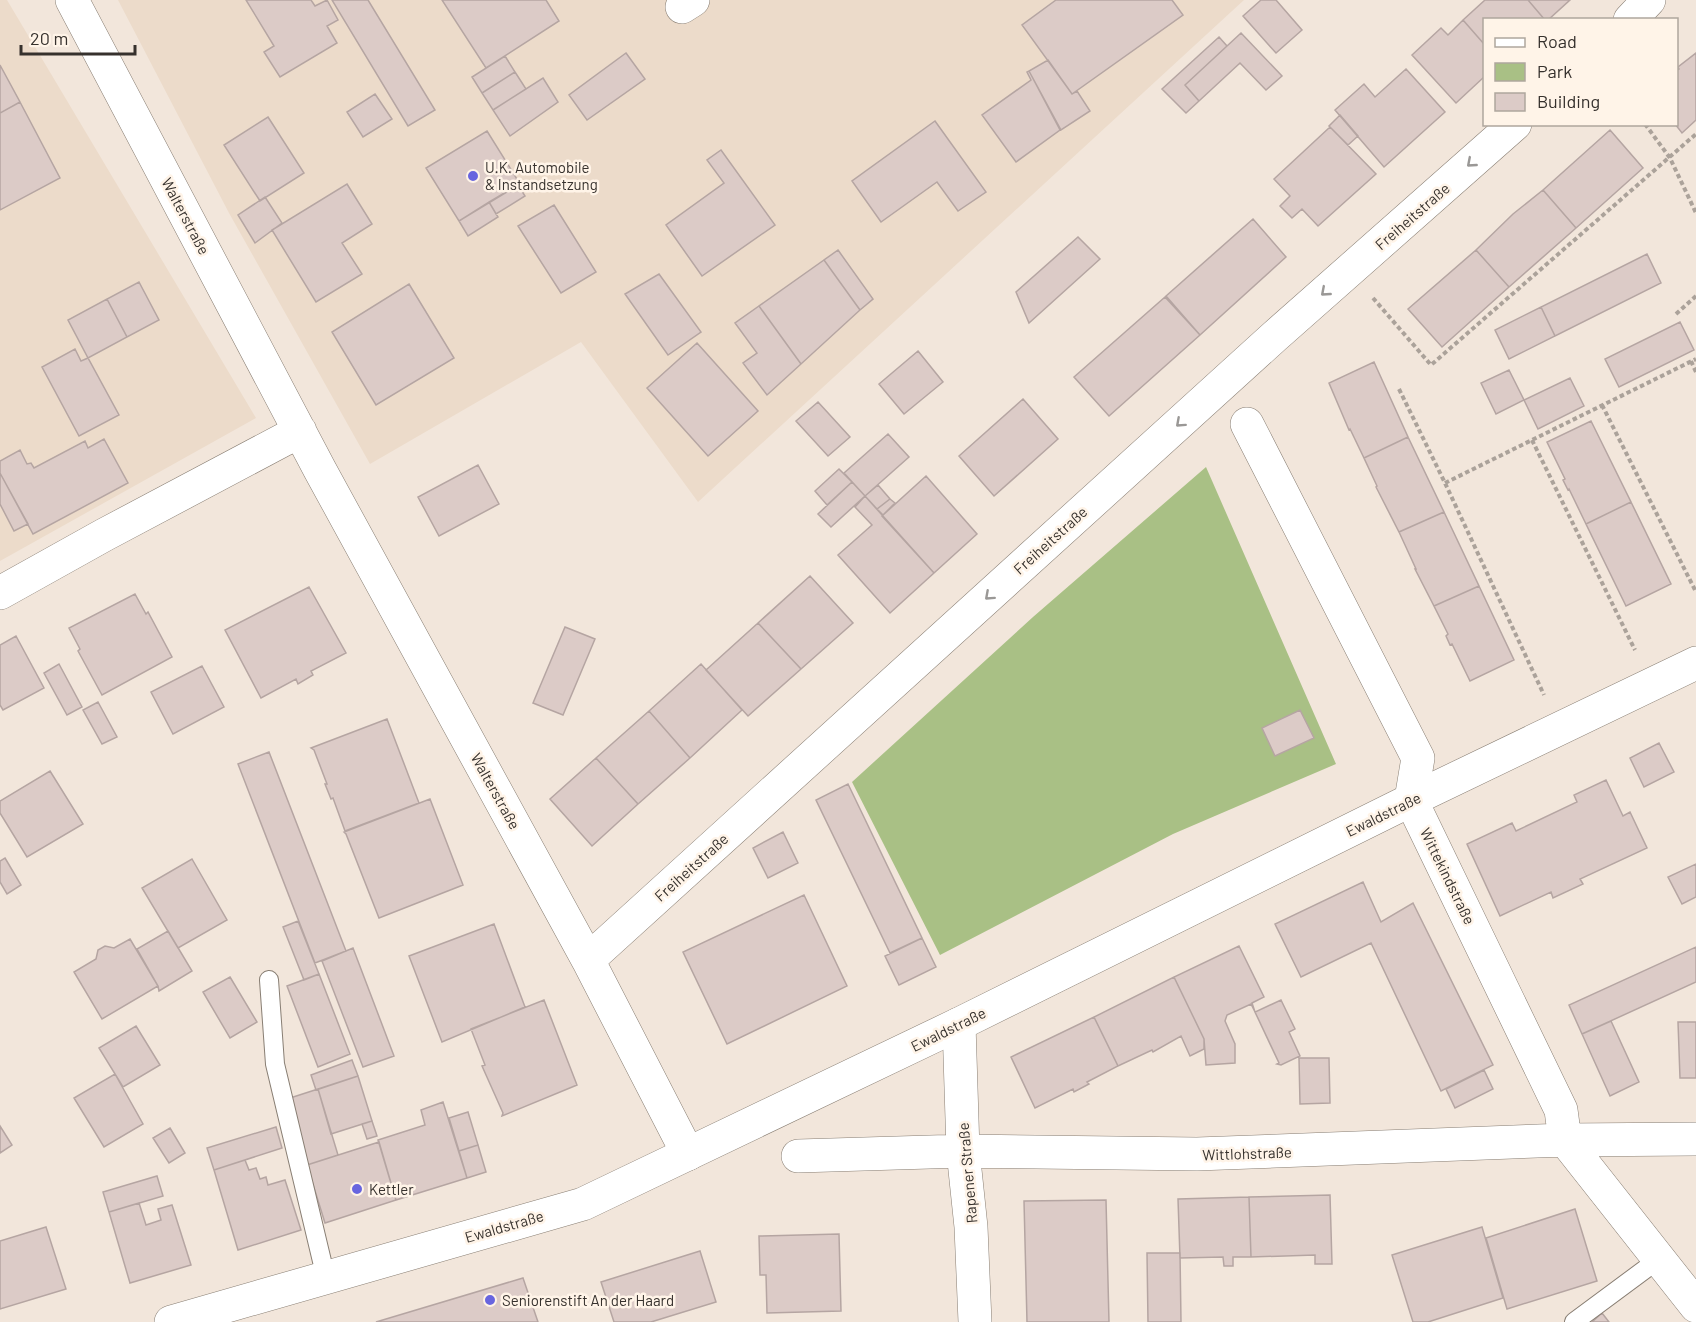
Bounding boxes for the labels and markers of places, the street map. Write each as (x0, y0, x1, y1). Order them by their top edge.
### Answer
place label: U.K. Automobile & Instandsetzung (485, 158, 598, 193)
marker: U.K. Automobile & Instandsetzung (466, 169, 480, 183)
place label: Kettler (369, 1180, 414, 1198)
marker: Kettler (350, 1182, 364, 1196)
place label: Seniorenstift An der Haard (502, 1291, 674, 1309)
marker: Seniorenstift An der Haard (483, 1293, 497, 1307)

